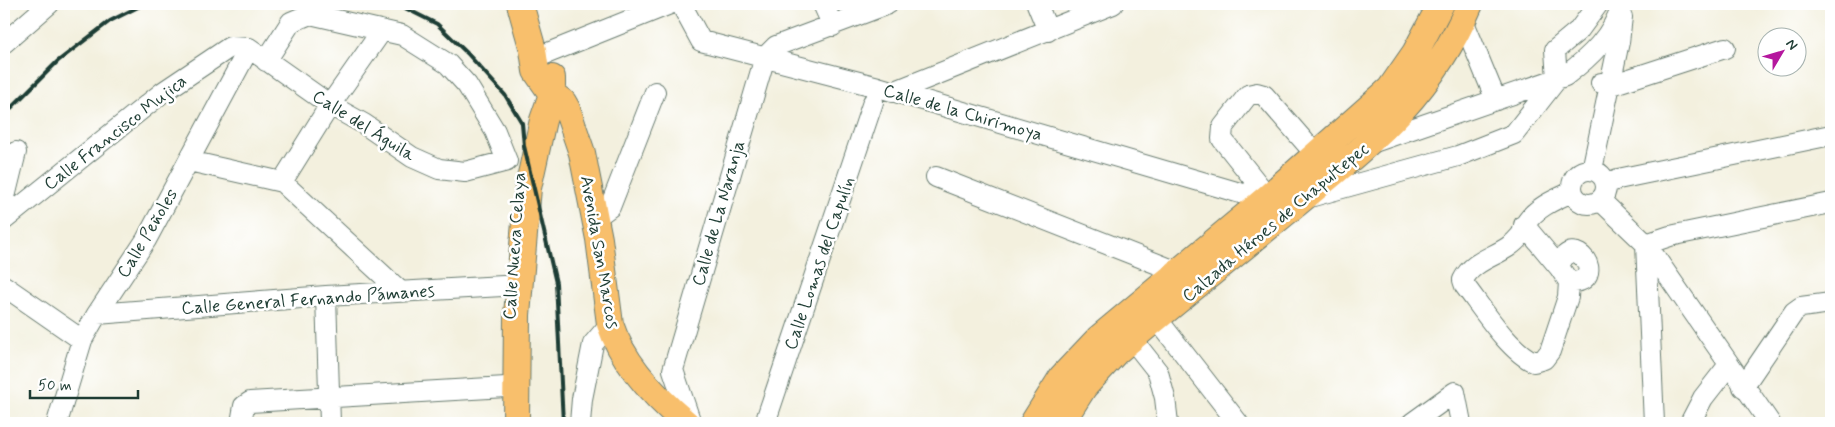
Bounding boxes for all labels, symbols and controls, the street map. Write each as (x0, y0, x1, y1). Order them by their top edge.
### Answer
north arrow (1758, 28, 1808, 78)
text: N (1781, 35, 1801, 54)
street label: Calle Francisco Mujica (39, 69, 192, 196)
street label: Calle de la Chirimoya (880, 79, 1045, 147)
street label: Calle del Águila (307, 85, 420, 167)
street label: Calzada Héroes de Chapultepec (1177, 137, 1374, 308)
street label: Calle de La Naranja (687, 138, 751, 289)
street label: Calle Nueva Celaya (498, 172, 532, 321)
street label: Calle Lomas del Capulín (779, 173, 861, 353)
street label: Avenida San Marcos (574, 174, 624, 331)
street label: Calle Peñoles (112, 184, 184, 283)
street label: Calle General Fernando Pámanes (181, 279, 435, 321)
scale bar (30, 367, 138, 399)
text: 50 m (38, 376, 72, 396)

